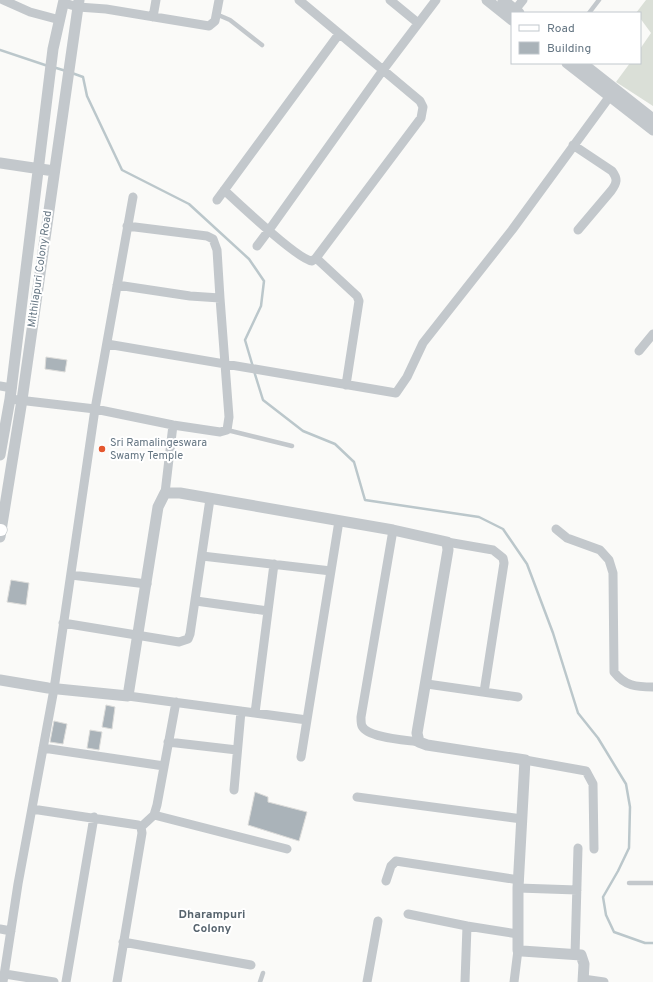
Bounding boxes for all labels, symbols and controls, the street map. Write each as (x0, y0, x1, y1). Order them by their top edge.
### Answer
legend (511, 12, 641, 64)
text: Road (547, 21, 575, 37)
text: Building (547, 41, 591, 57)
street label: Mithilapuri Colony Road (25, 210, 55, 328)
place label: Sri Ramalingeswara Swamy Temple (110, 436, 207, 463)
marker: Sri Ramalingeswara Swamy Temple (97, 444, 107, 454)
district label: Dharampuri Colony (179, 907, 245, 937)

